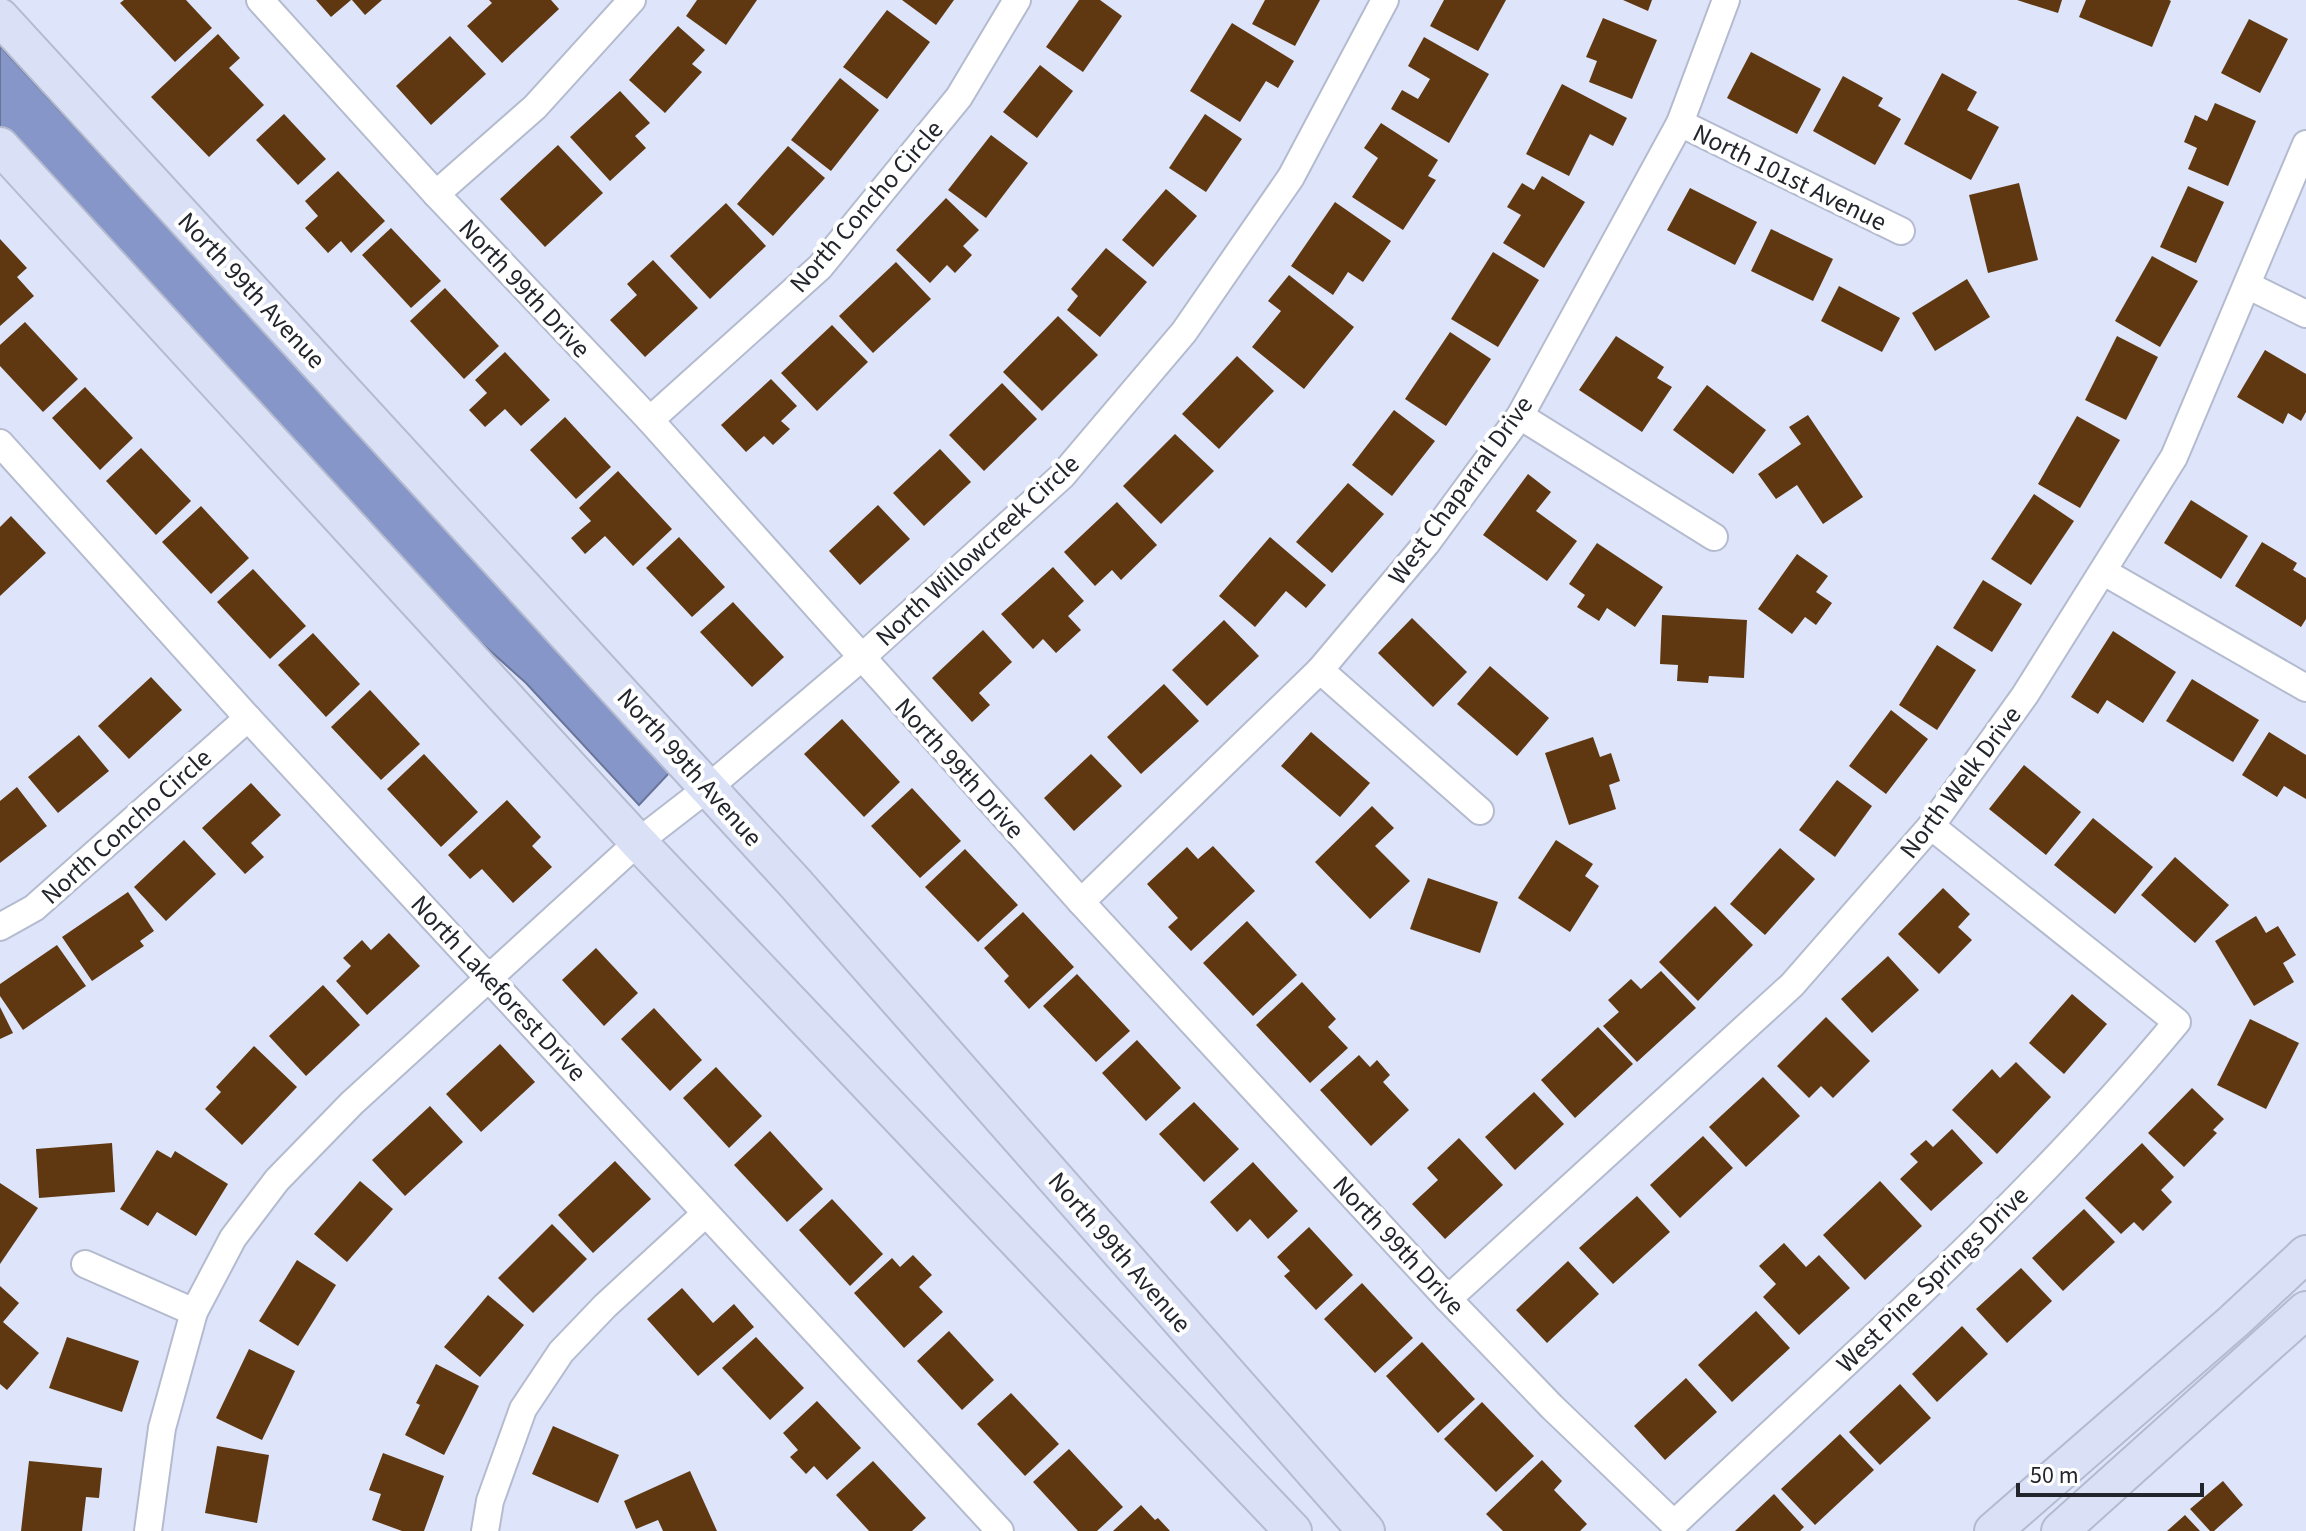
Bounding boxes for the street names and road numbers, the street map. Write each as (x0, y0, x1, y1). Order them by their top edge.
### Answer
street label: North Concho Circle (781, 112, 952, 301)
street label: North 101st Avenue (1687, 115, 1893, 240)
street label: North 99th Avenue (169, 204, 334, 377)
street label: North 99th Drive (450, 210, 599, 366)
street label: West Chaparral Drive (1379, 388, 1542, 592)
street label: North Willowcreek Circle (867, 446, 1087, 655)
street label: North 99th Avenue (608, 680, 771, 855)
street label: North 99th Drive (886, 690, 1033, 847)
street label: North Welk Drive (1891, 698, 2030, 866)
street label: North Concho Circle (33, 740, 220, 913)
street label: North Lakeforest Drive (402, 887, 595, 1090)
street label: North 99th Avenue (1039, 1164, 1200, 1341)
street label: North 99th Drive (1324, 1167, 1473, 1323)
street label: West Pine Springs Drive (1828, 1178, 2037, 1381)

